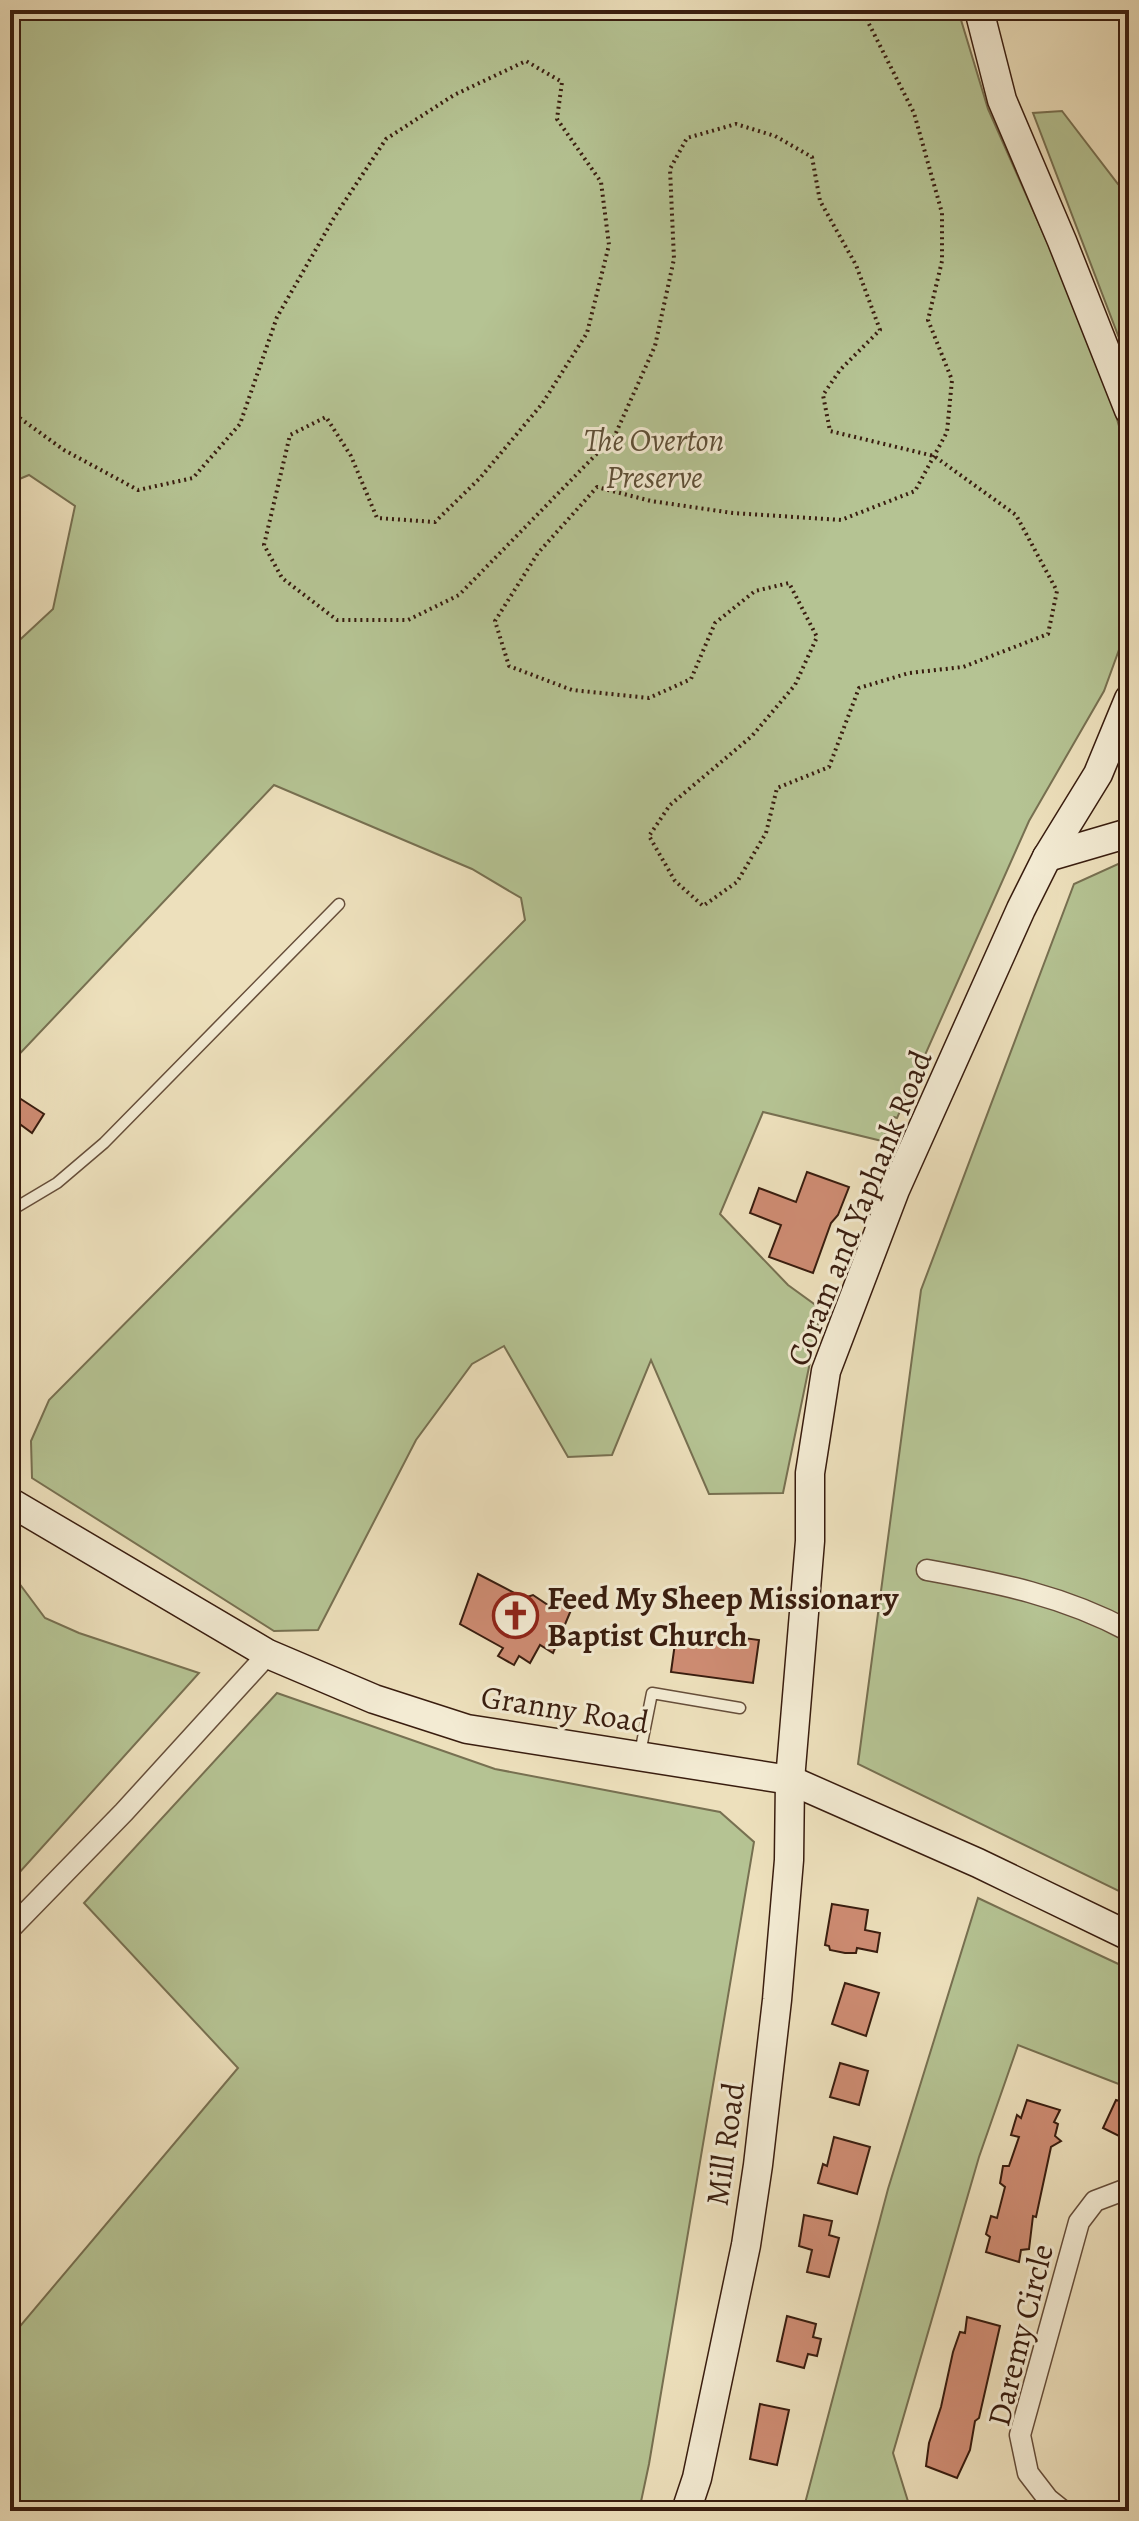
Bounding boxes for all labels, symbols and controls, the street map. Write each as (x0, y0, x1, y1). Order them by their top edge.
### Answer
park label: The Overton Preserve (584, 418, 724, 499)
street label: Coram and Yaphank Road (776, 1043, 943, 1372)
place label: Feed My Sheep Missionary Baptist Church (547, 1576, 899, 1657)
church icon: Feed My Sheep Missionary Baptist Church (492, 1592, 540, 1640)
street label: Granny Road (478, 1674, 653, 1744)
street label: Mill Road (695, 2079, 756, 2209)
street label: Daremy Circle (976, 2239, 1064, 2431)

